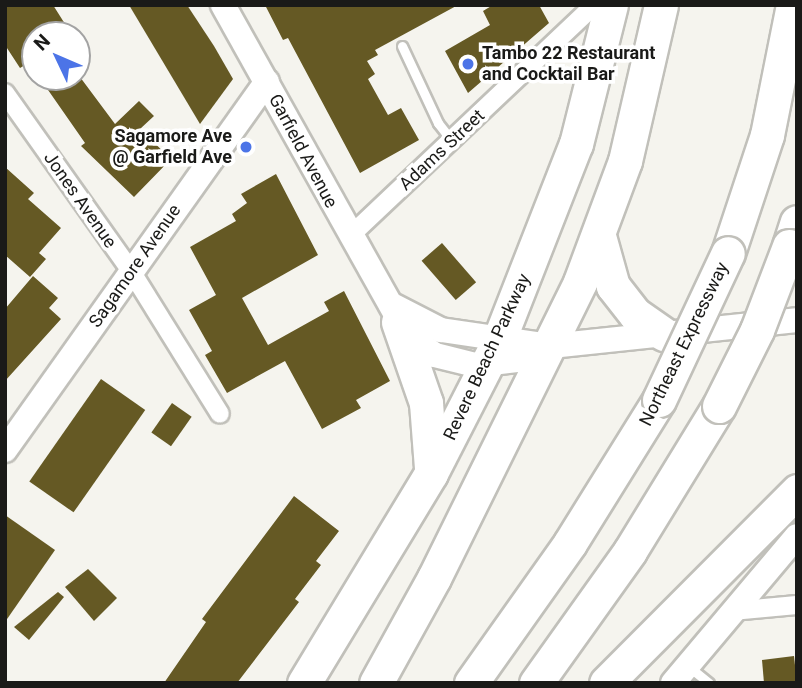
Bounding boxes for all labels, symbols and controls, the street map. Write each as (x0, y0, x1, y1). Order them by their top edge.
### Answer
north arrow (21, 21, 91, 91)
text: N (29, 30, 55, 55)
place label: Tambo 22 Restaurant and Cocktail Bar (482, 43, 655, 86)
marker: Tambo 22 Restaurant and Cocktail Bar (460, 56, 476, 72)
street label: Garfield Avenue (264, 91, 342, 211)
street label: Adams Street (395, 105, 489, 195)
place label: Sagamore Ave @ Garfield Ave (112, 126, 232, 168)
marker: Sagamore Ave @ Garfield Ave (238, 139, 254, 155)
street label: Jones Avenue (39, 148, 121, 252)
street label: Sagamore Avenue (85, 200, 185, 332)
street label: Northeast Expressway (635, 259, 733, 429)
street label: Revere Beach Parkway (439, 270, 535, 444)

